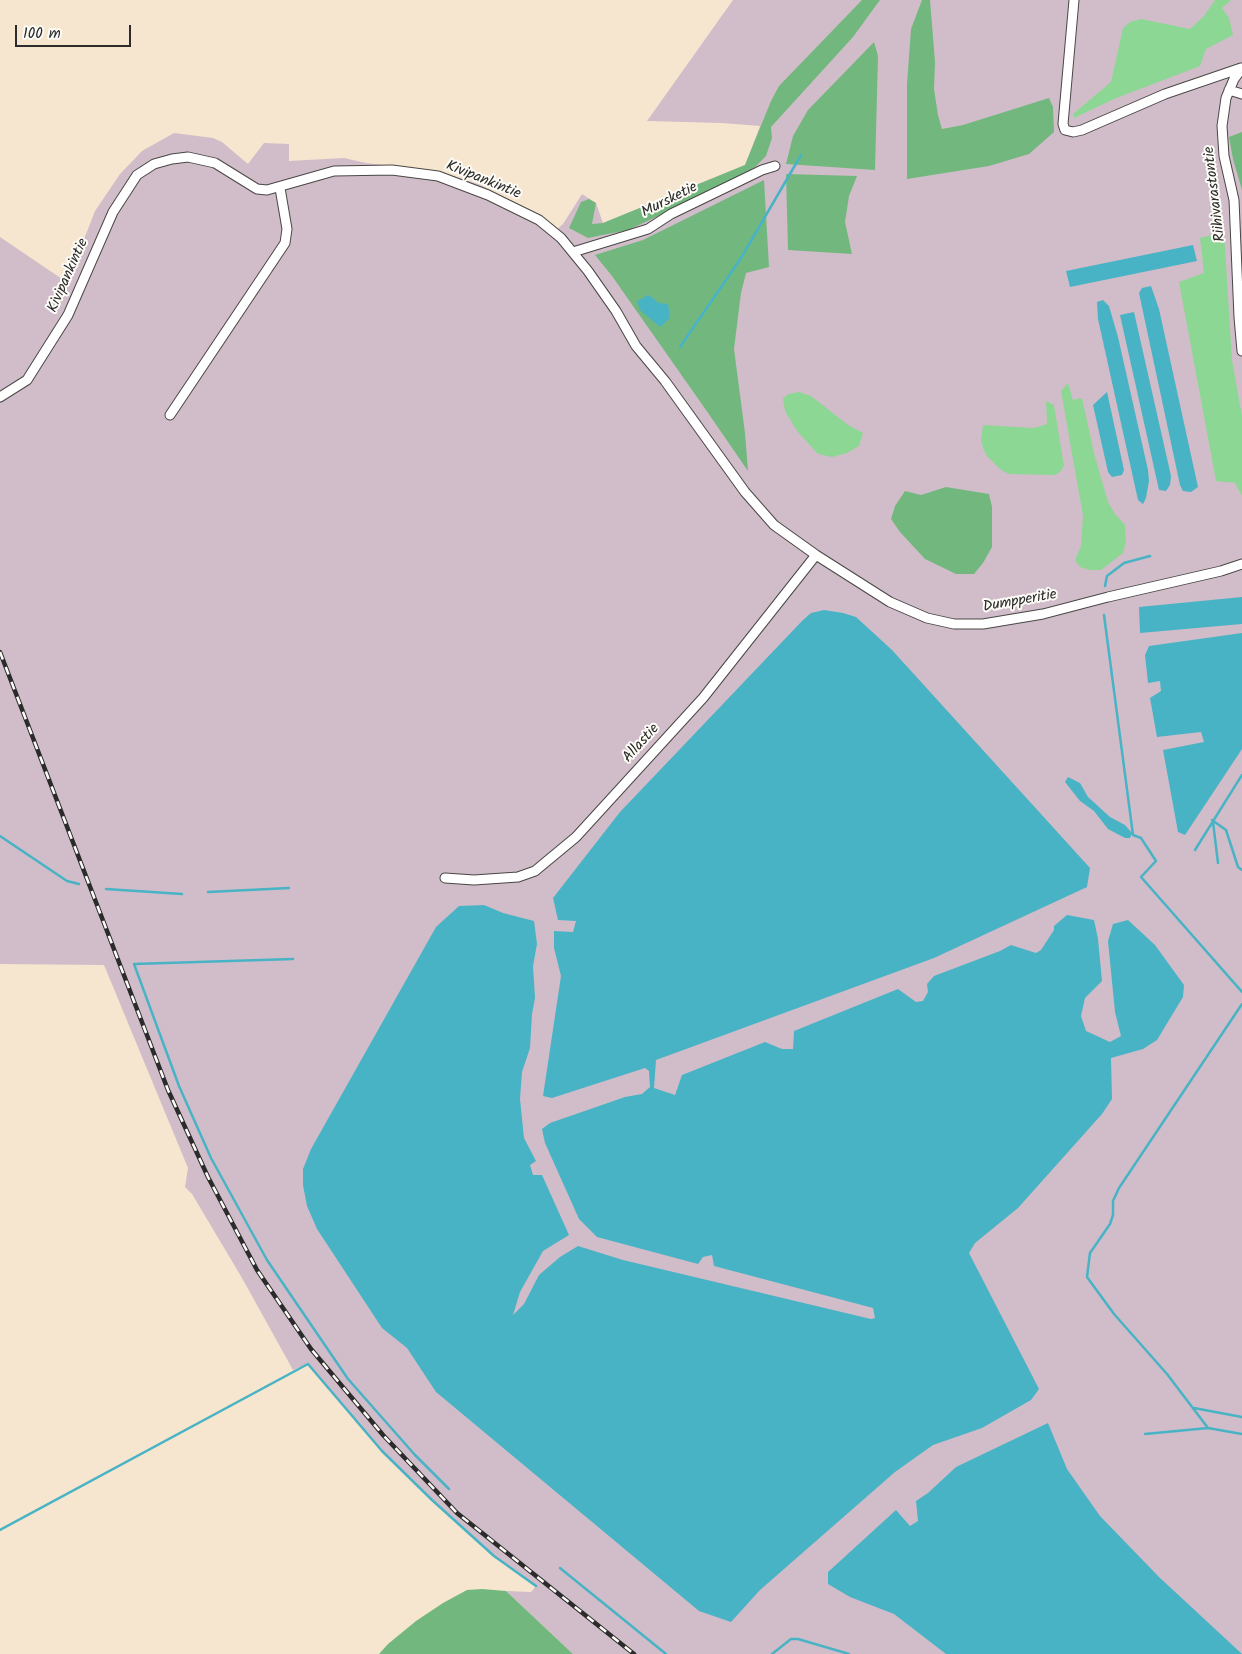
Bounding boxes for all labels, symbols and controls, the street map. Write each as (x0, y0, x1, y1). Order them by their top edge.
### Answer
scale bar (18, 15, 134, 47)
text: 100 m (23, 22, 61, 46)
street label: Riihivarastontie (1201, 145, 1231, 243)
street label: Kivipankintie (443, 158, 523, 204)
street label: Mursketie (639, 179, 701, 223)
street label: Kivipankintie (45, 236, 93, 316)
street label: Dumpperitie (982, 587, 1058, 617)
street label: Allastie (620, 721, 664, 767)

